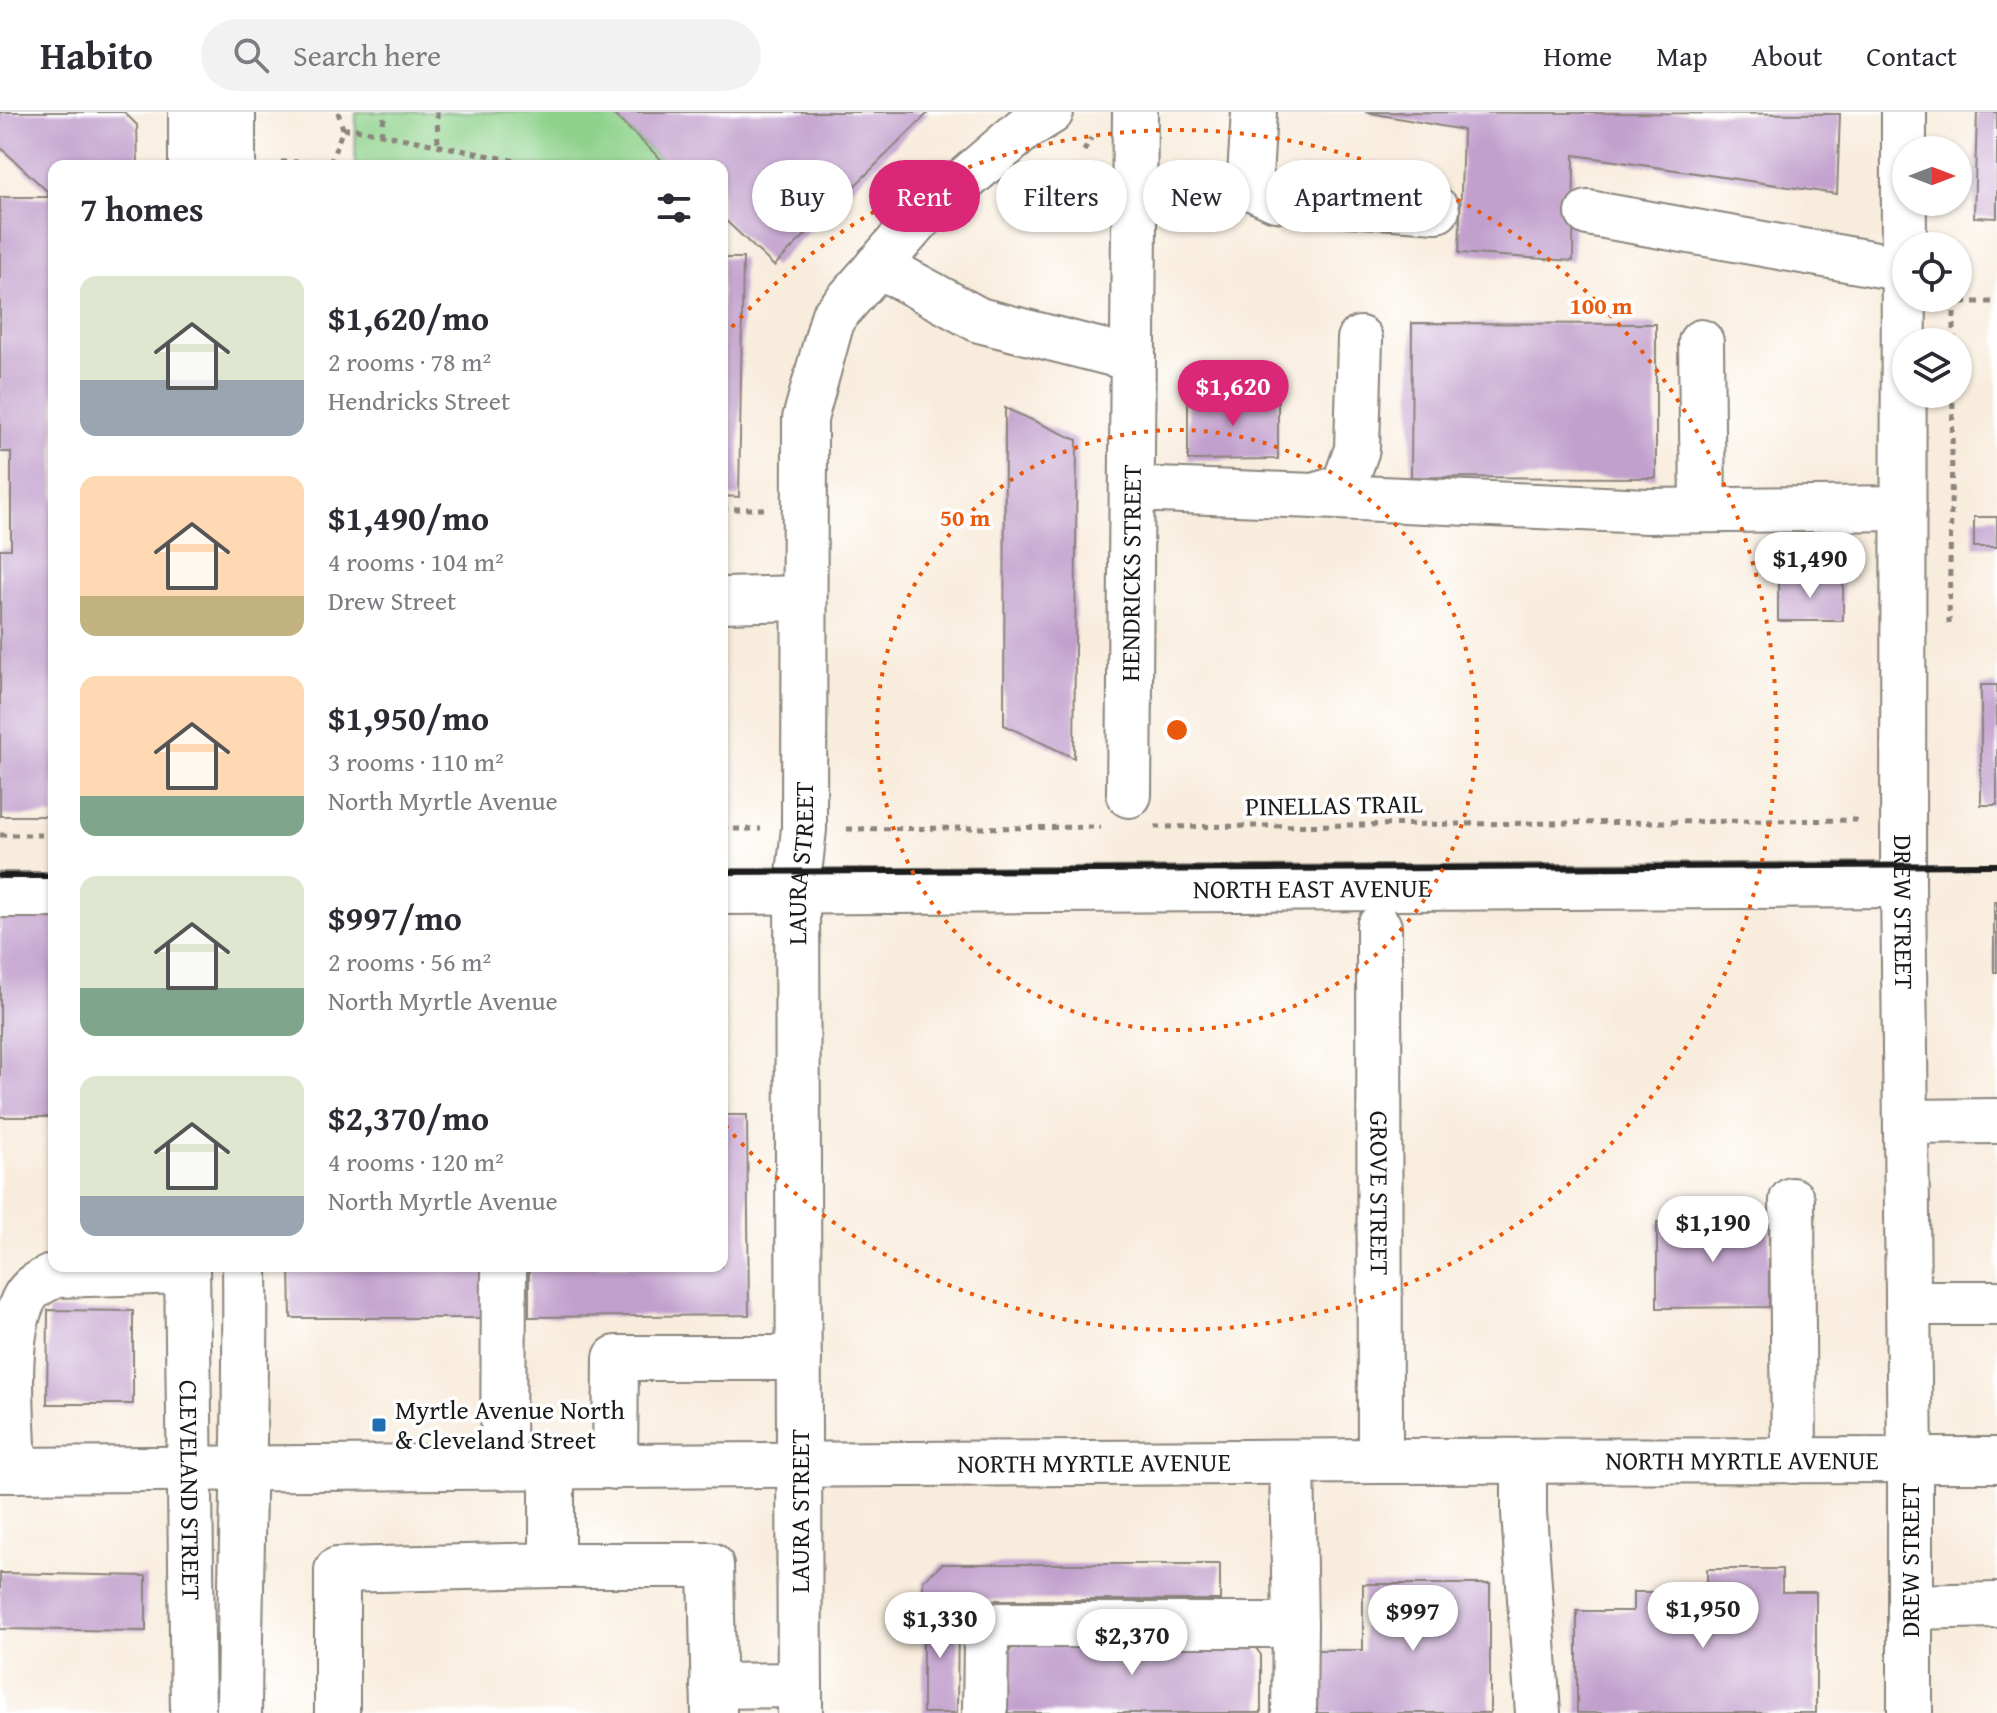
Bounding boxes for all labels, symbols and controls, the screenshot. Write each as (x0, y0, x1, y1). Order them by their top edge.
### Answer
search box (201, 19, 761, 91)
text: Habito (40, 27, 153, 83)
icon: search (229, 33, 273, 77)
text: Search here (293, 33, 441, 77)
text: Home (1543, 35, 1612, 76)
text: Map (1656, 35, 1708, 76)
text: About (1752, 35, 1822, 76)
text: Contact (1866, 35, 1957, 76)
north arrow (1892, 136, 1972, 216)
map controls (1892, 136, 1972, 408)
chip: Buy (752, 160, 853, 232)
chip: Rent (869, 160, 980, 232)
chip: Filters (996, 160, 1127, 232)
chip: New (1143, 160, 1250, 232)
chip: Apartment (1266, 160, 1451, 232)
text: 7 homes (80, 184, 204, 233)
icon: filters (652, 186, 696, 230)
button: locate (1892, 232, 1972, 312)
text: 100 m (1569, 288, 1633, 323)
text: $1,620/mo (328, 293, 489, 342)
icon: home (144, 308, 240, 404)
button: layers (1892, 328, 1972, 408)
text: 2 rooms · 78 m² (328, 342, 491, 381)
pin: $1,620 (1168, 360, 1298, 428)
text: $1,620 (1196, 366, 1270, 405)
text: Hendricks Street (328, 381, 510, 420)
street label: HENDRICKS STREET (1110, 464, 1151, 682)
text: $1,490/mo (328, 493, 489, 542)
text: 50 m (940, 500, 991, 535)
icon: home (144, 508, 240, 604)
pin: $1,490 (1745, 532, 1875, 600)
text: $1,490 (1773, 538, 1847, 577)
text: 4 rooms · 104 m² (328, 542, 504, 581)
text: Drew Street (328, 581, 456, 620)
text: $1,950/mo (328, 693, 489, 742)
icon: home (144, 708, 240, 804)
centre of rings (1163, 716, 1191, 744)
text: 3 rooms · 110 m² (328, 742, 504, 781)
text: North Myrtle Avenue (328, 781, 558, 820)
street label: LAURA STREET (777, 781, 824, 945)
street label: PINELLAS TRAIL (1245, 783, 1423, 826)
street label: DREW STREET (1884, 835, 1924, 990)
street label: NORTH EAST AVENUE (1193, 868, 1431, 908)
text: $997/mo (328, 893, 462, 942)
icon: home (144, 908, 240, 1004)
text: 2 rooms · 56 m² (328, 942, 491, 981)
text: North Myrtle Avenue (328, 981, 558, 1020)
text: $2,370/mo (328, 1093, 489, 1142)
icon: home (144, 1108, 240, 1204)
street label: GROVE STREET (1360, 1111, 1400, 1276)
text: 4 rooms · 120 m² (328, 1142, 504, 1181)
text: North Myrtle Avenue (328, 1181, 558, 1220)
pin: $1,190 (1648, 1196, 1778, 1264)
text: $1,190 (1676, 1202, 1750, 1241)
street label: CLEVELAND STREET (170, 1380, 211, 1601)
place label: Myrtle Avenue North & Cleveland Street (395, 1390, 625, 1459)
marker: Myrtle Avenue North & Cleveland Street (370, 1416, 388, 1434)
street label: LAURA STREET (780, 1429, 819, 1593)
street label: NORTH MYRTLE AVENUE (1605, 1440, 1879, 1480)
street label: NORTH MYRTLE AVENUE (957, 1442, 1231, 1483)
street label: DREW STREET (1890, 1482, 1929, 1637)
pin: $1,950 (1638, 1582, 1768, 1650)
pin: $997 (1366, 1585, 1460, 1653)
text: $1,950 (1666, 1588, 1740, 1627)
text: $997 (1386, 1591, 1440, 1630)
pin: $1,330 (875, 1592, 1005, 1660)
text: $1,330 (903, 1598, 977, 1637)
pin: $2,370 (1067, 1609, 1197, 1677)
text: $2,370 (1095, 1615, 1169, 1654)

